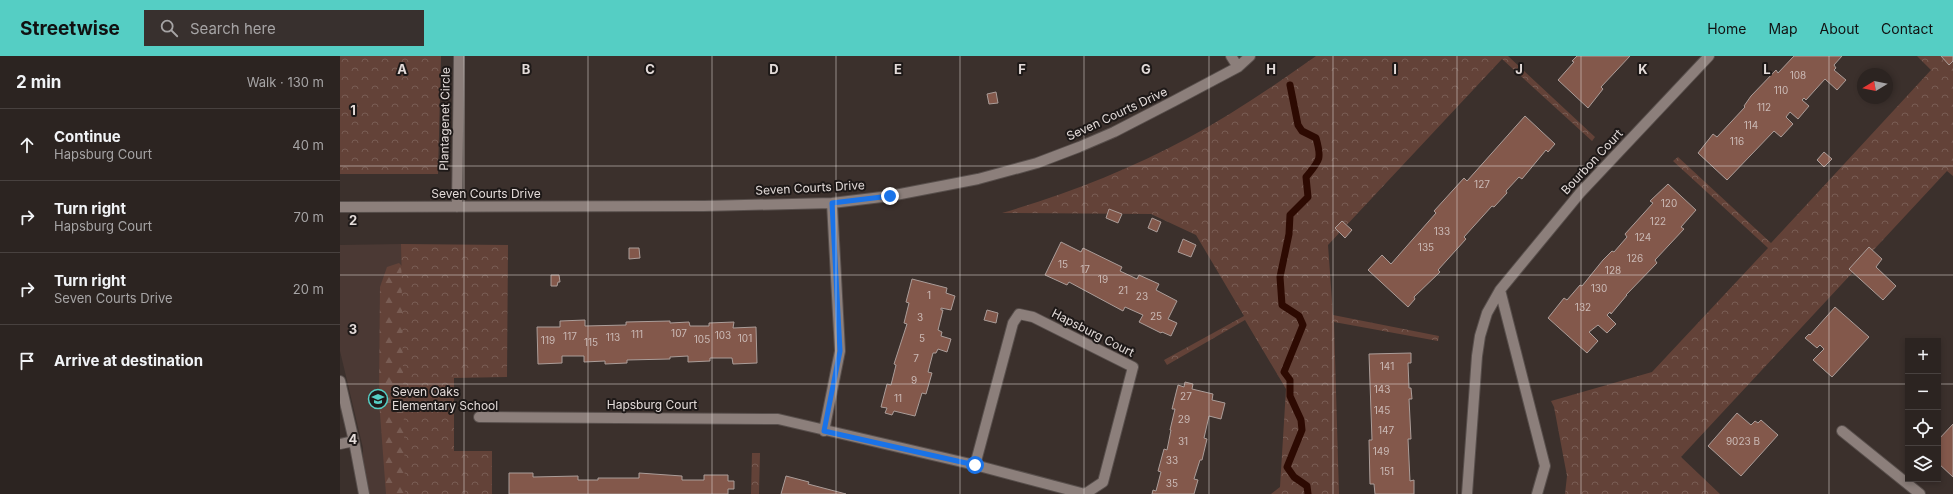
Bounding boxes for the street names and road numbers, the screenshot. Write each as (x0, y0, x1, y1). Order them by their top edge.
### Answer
street label: Plantagenet Circle (436, 67, 453, 171)
street label: Seven Courts Drive (1064, 84, 1170, 143)
street label: Bourbon Court (1558, 126, 1626, 197)
street label: Seven Courts Drive (755, 177, 865, 198)
street label: Seven Courts Drive (431, 186, 541, 201)
street label: Hapsburg Court (1049, 305, 1137, 360)
street label: Hapsburg Court (607, 397, 697, 412)

